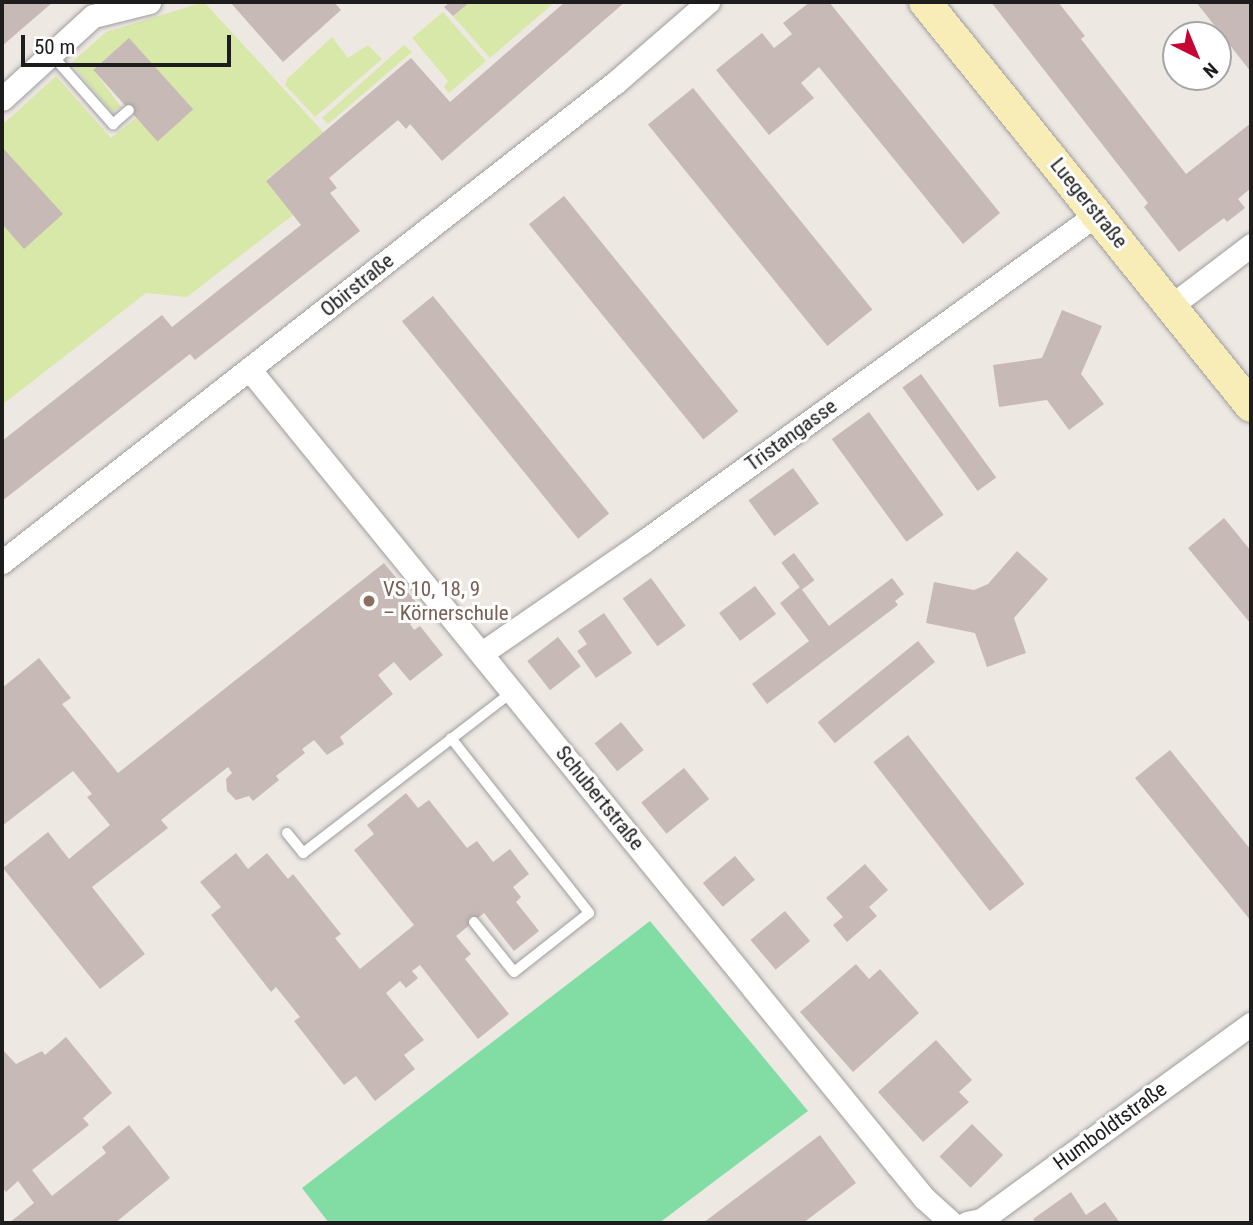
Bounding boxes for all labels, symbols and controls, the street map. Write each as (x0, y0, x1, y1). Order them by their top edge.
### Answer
scale bar (24, 21, 234, 65)
north arrow (1162, 21, 1232, 91)
text: 50 m (34, 35, 75, 59)
text: N (1198, 58, 1222, 83)
street label: Luegerstraße (1045, 153, 1133, 253)
street label: Obirstraße (315, 248, 399, 322)
street label: Tristangasse (740, 393, 842, 477)
place label: VS 10, 18, 9 – Körnerschule (383, 576, 509, 626)
marker: VS 10, 18, 9 – Körnerschule (361, 593, 377, 609)
street label: Schubertstraße (550, 741, 650, 855)
street label: Humboldtstraße (1048, 1076, 1172, 1176)

